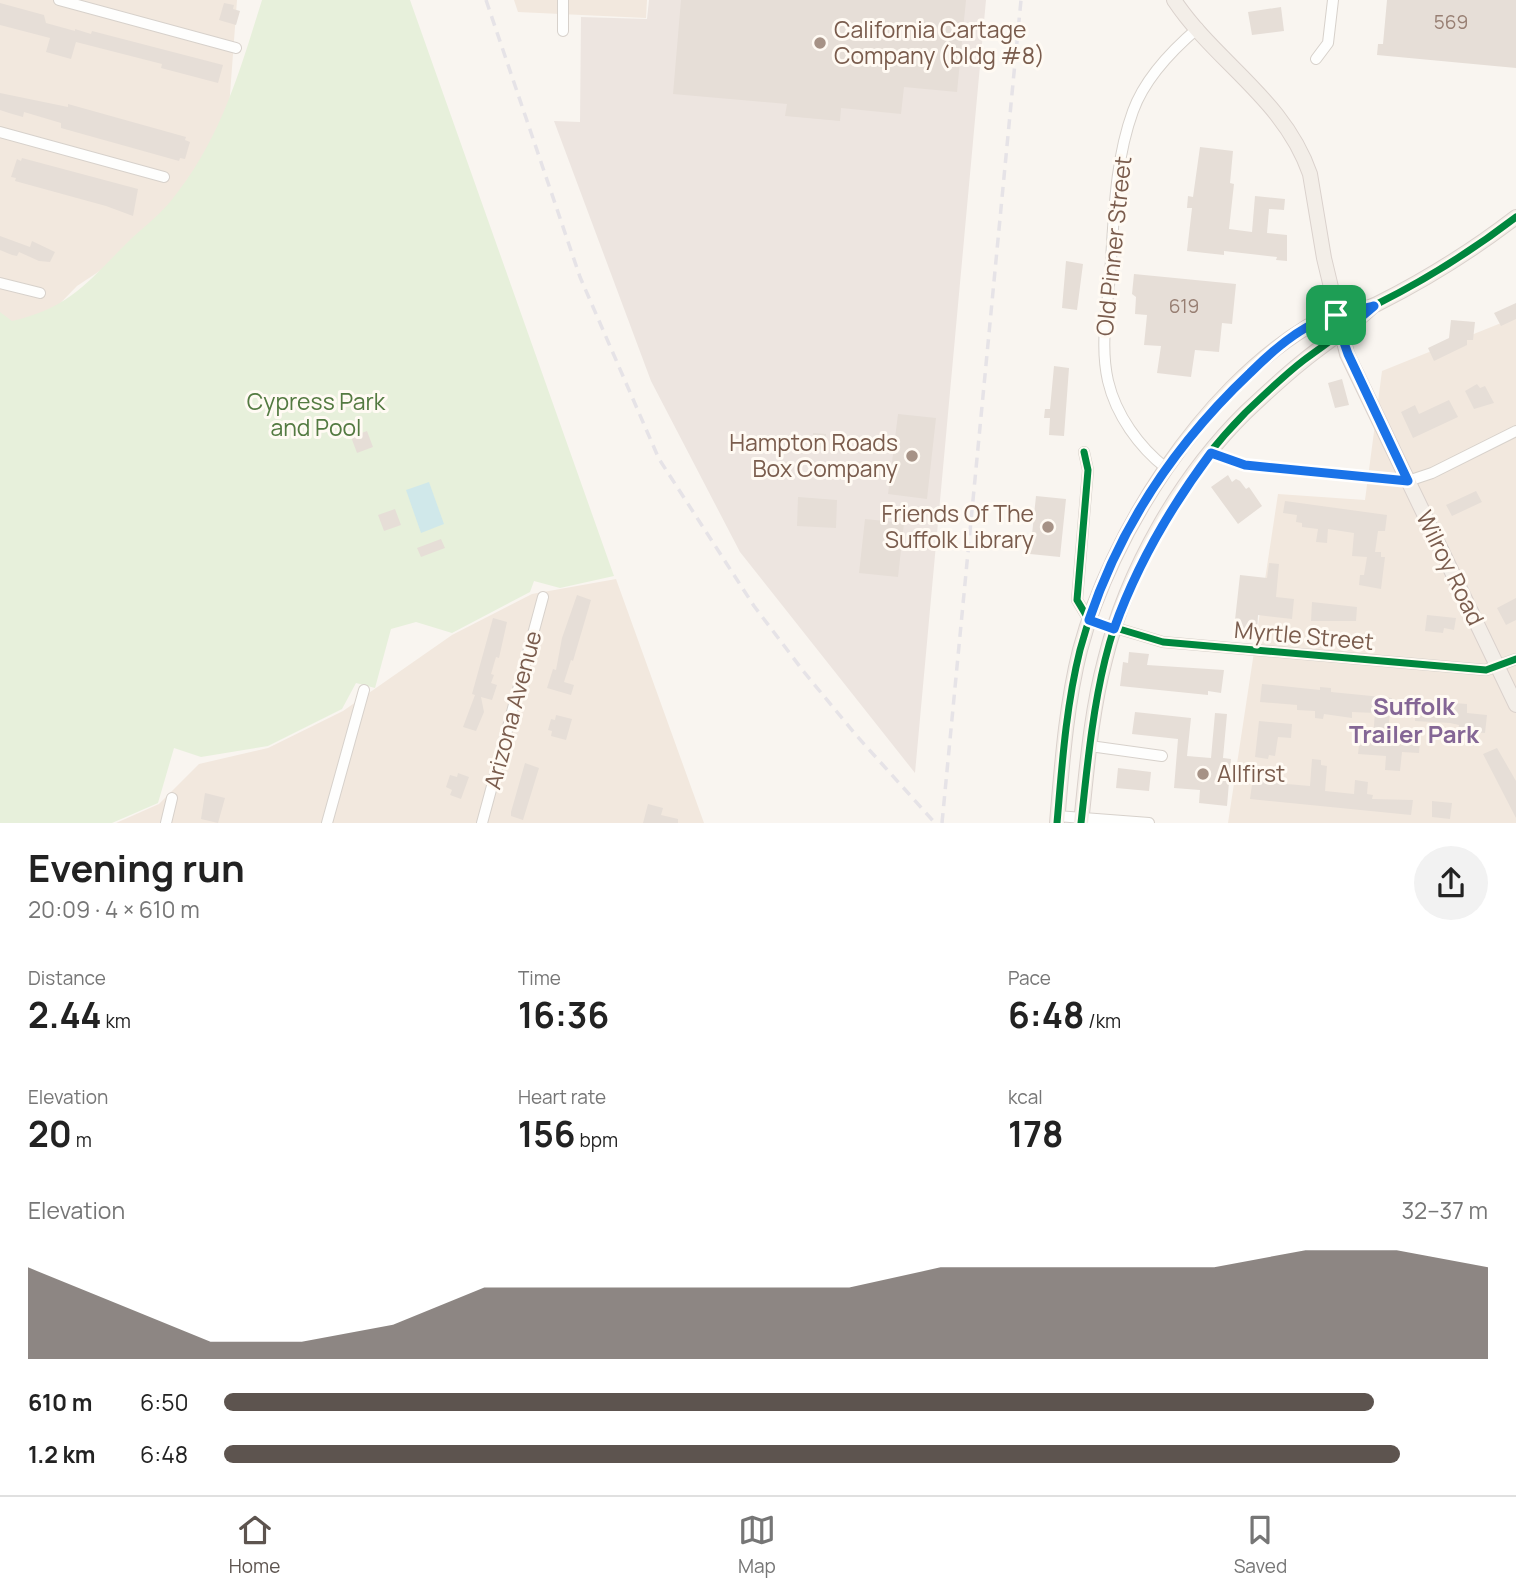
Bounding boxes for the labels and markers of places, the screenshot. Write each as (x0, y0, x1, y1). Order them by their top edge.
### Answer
place label: California Cartage Company (bldg #8) (834, 13, 1045, 71)
marker: California Cartage Company (bldg #8) (812, 35, 828, 51)
pin (1306, 285, 1366, 345)
place label: Hampton Roads Box Company (729, 426, 898, 484)
marker: Hampton Roads Box Company (904, 448, 920, 464)
place label: Friends Of The Suffolk Library (882, 497, 1034, 555)
marker: Friends Of The Suffolk Library (1040, 519, 1056, 535)
place label: Allfirst (1217, 757, 1285, 789)
marker: Allfirst (1195, 766, 1211, 782)

